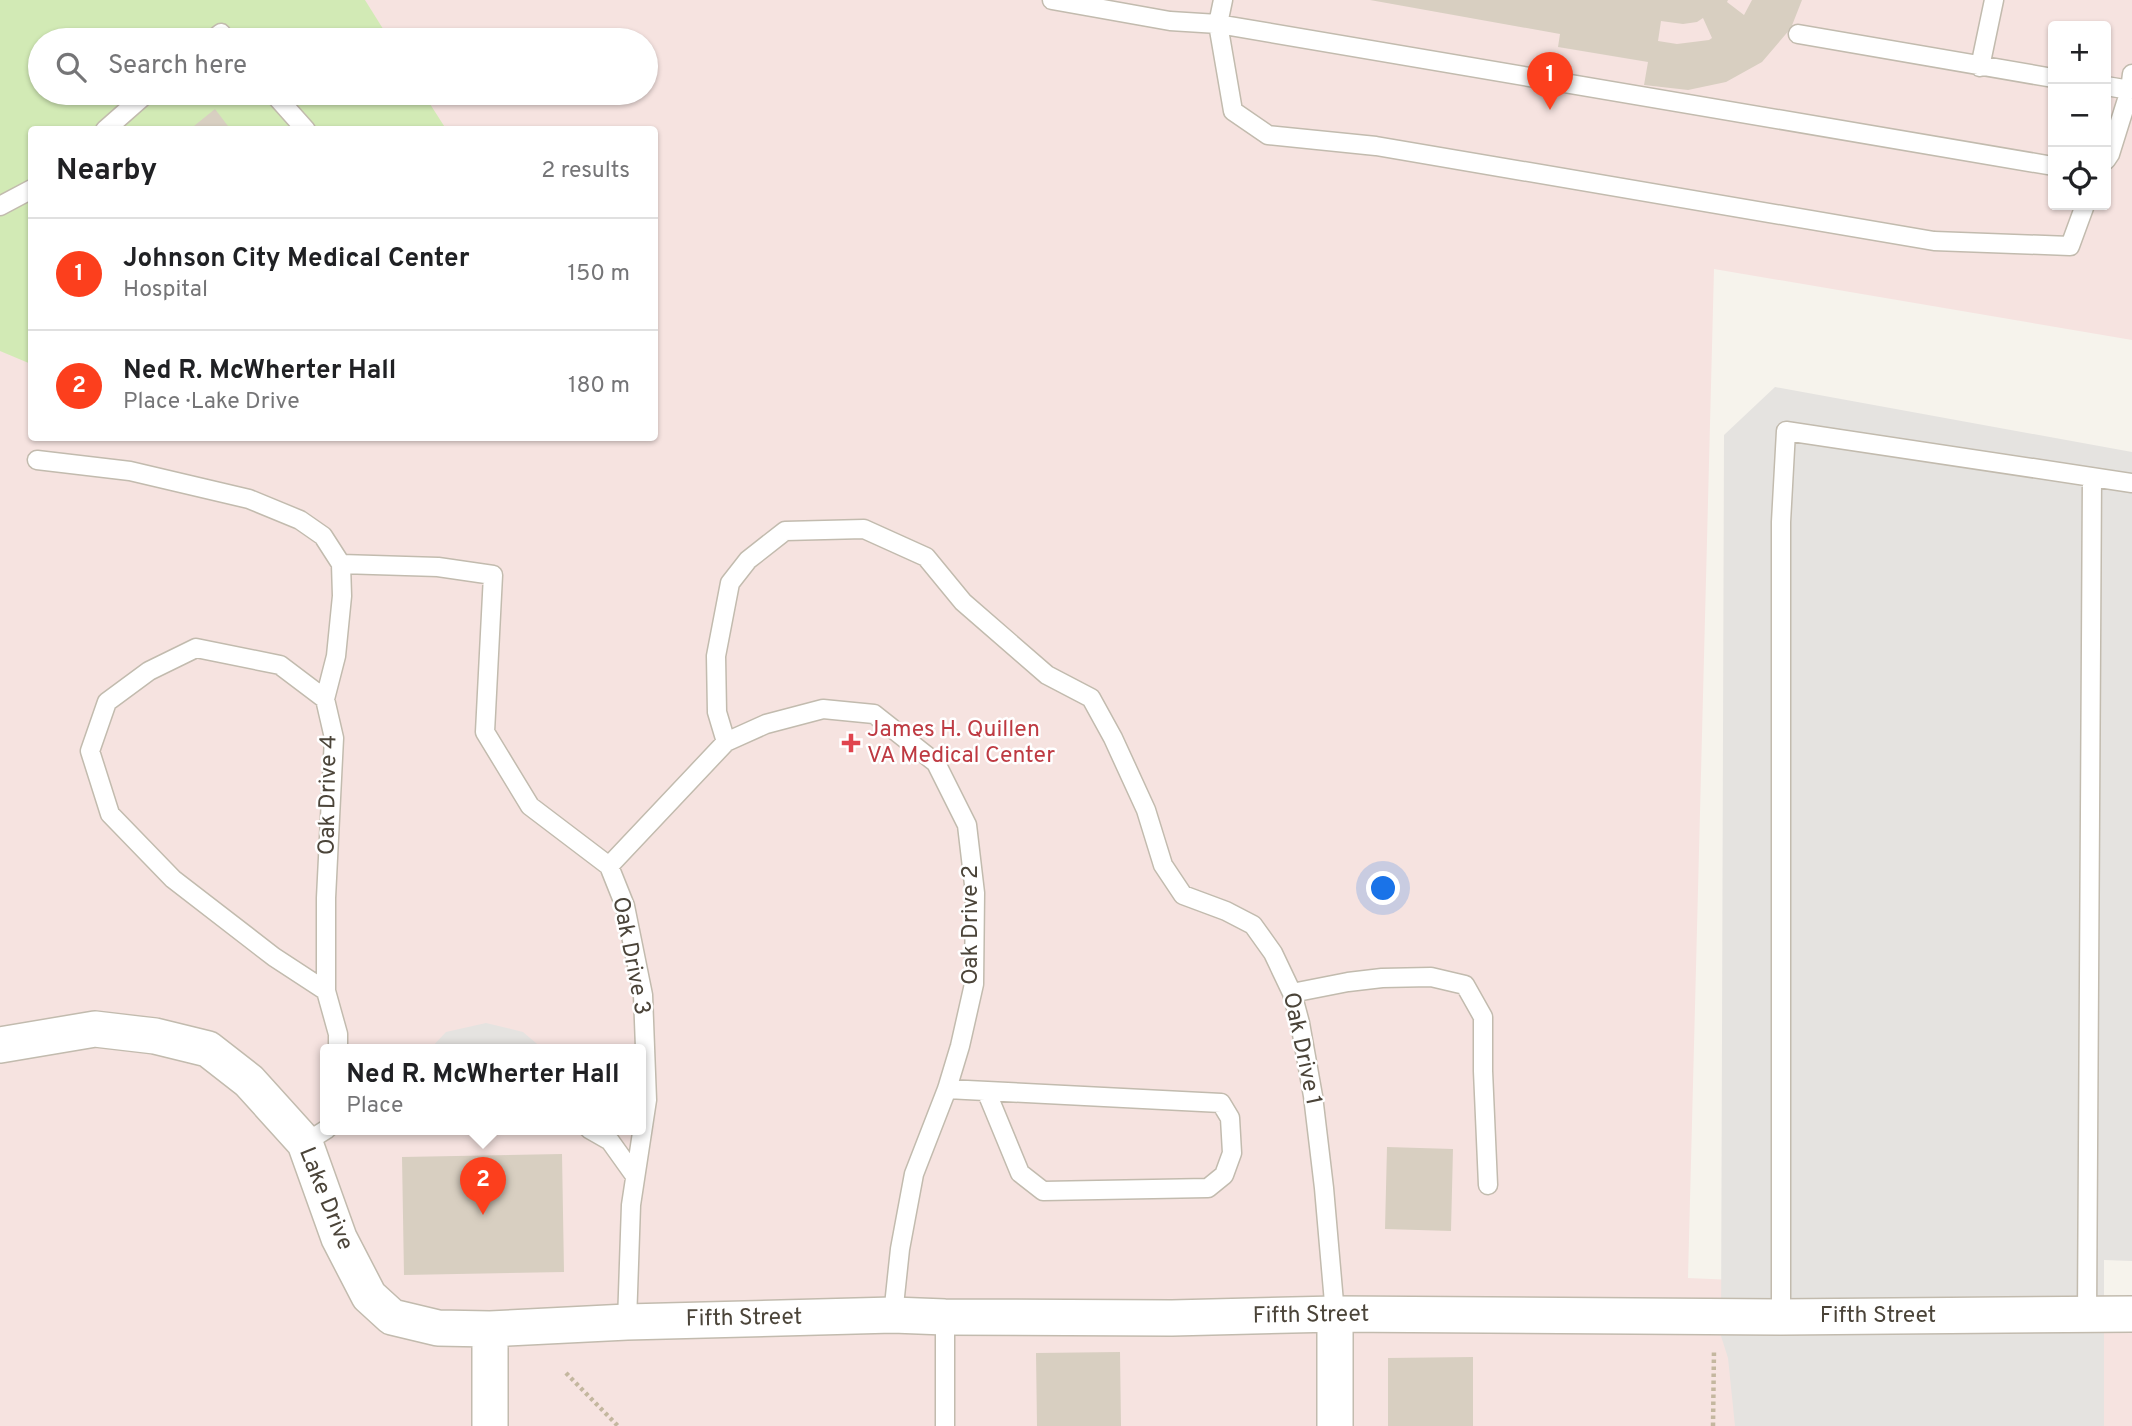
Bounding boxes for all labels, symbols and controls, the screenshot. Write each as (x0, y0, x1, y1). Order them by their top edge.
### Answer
map controls (2048, 21, 2111, 210)
button: + (2048, 21, 2111, 84)
search box (28, 28, 658, 105)
icon: search (52, 48, 90, 86)
text: Search here (108, 50, 247, 83)
pin: 1 (1527, 52, 1573, 110)
button: − (2048, 84, 2111, 147)
button: locate (2048, 147, 2111, 210)
text: Nearby (56, 153, 157, 190)
text: 2 results (541, 157, 630, 186)
text: Johnson City Medical Center (123, 243, 469, 276)
text: 1 (74, 260, 84, 289)
text: 150 m (568, 260, 630, 289)
text: Hospital (123, 276, 208, 305)
text: Ned R. McWherter Hall (123, 355, 396, 388)
text: 2 (72, 372, 86, 401)
text: 180 m (568, 372, 630, 401)
text: Place · Lake Drive (123, 388, 300, 417)
place label: James H. Quillen VA Medical Center (867, 716, 1055, 771)
marker: James H. Quillen VA Medical Center (841, 733, 861, 753)
street label: Oak Drive 4 (313, 735, 345, 855)
street label: Oak Drive 2 (957, 865, 986, 985)
your location (1366, 871, 1400, 905)
street label: Oak Drive 3 (604, 894, 656, 1018)
street label: Oak Drive 1 (1275, 990, 1327, 1108)
popup (320, 1044, 646, 1135)
text: Ned R. McWherter Hall (346, 1059, 620, 1092)
text: Place (346, 1092, 403, 1121)
street label: Lake Drive (291, 1143, 359, 1255)
pin: 2 (460, 1157, 506, 1215)
street label: Fifth Street (1252, 1300, 1370, 1332)
street label: Fifth Street (1820, 1302, 1936, 1331)
street label: Fifth Street (685, 1303, 803, 1335)

